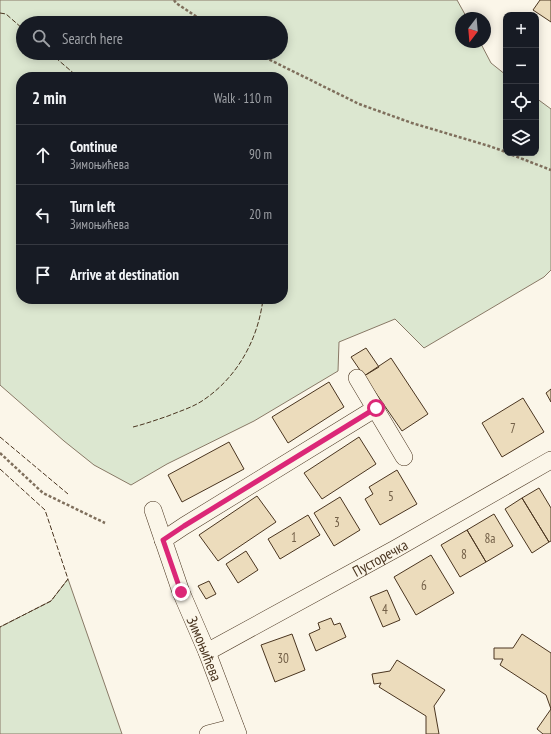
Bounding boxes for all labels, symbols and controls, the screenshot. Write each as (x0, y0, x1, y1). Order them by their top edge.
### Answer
north arrow (455, 12, 491, 48)
map controls (503, 12, 539, 156)
button: + (503, 12, 539, 48)
search box (16, 16, 288, 60)
icon: search (30, 27, 52, 49)
text: Search here (62, 29, 123, 48)
button: − (503, 48, 539, 84)
button: locate (503, 84, 539, 120)
text: 2 min (32, 87, 66, 109)
text: Walk · 110 m (214, 90, 272, 107)
button: layers (503, 120, 539, 156)
text: Continue (70, 137, 117, 156)
icon: ahead (32, 144, 54, 166)
text: 90 m (249, 146, 272, 163)
text: Зимоњићева (70, 156, 129, 173)
text: Turn left (70, 197, 115, 216)
icon: left (32, 204, 54, 226)
text: 20 m (249, 206, 272, 223)
text: Зимоњићева (70, 216, 129, 233)
icon: arrive (32, 264, 54, 286)
text: Arrive at destination (70, 265, 179, 284)
route start (367, 399, 385, 417)
house number: 7 (510, 420, 516, 437)
house number: 5 (388, 488, 394, 505)
house number: 3 (334, 514, 340, 531)
house number: 1 (291, 529, 297, 546)
house number: 8a (484, 530, 496, 547)
street label: Пусторечка (349, 535, 411, 580)
house number: 8 (461, 546, 467, 563)
house number: 6 (421, 577, 427, 594)
route end (172, 583, 190, 601)
house number: 4 (382, 601, 388, 618)
street label: Зимоњићева (183, 613, 227, 684)
house number: 30 (277, 650, 289, 667)

